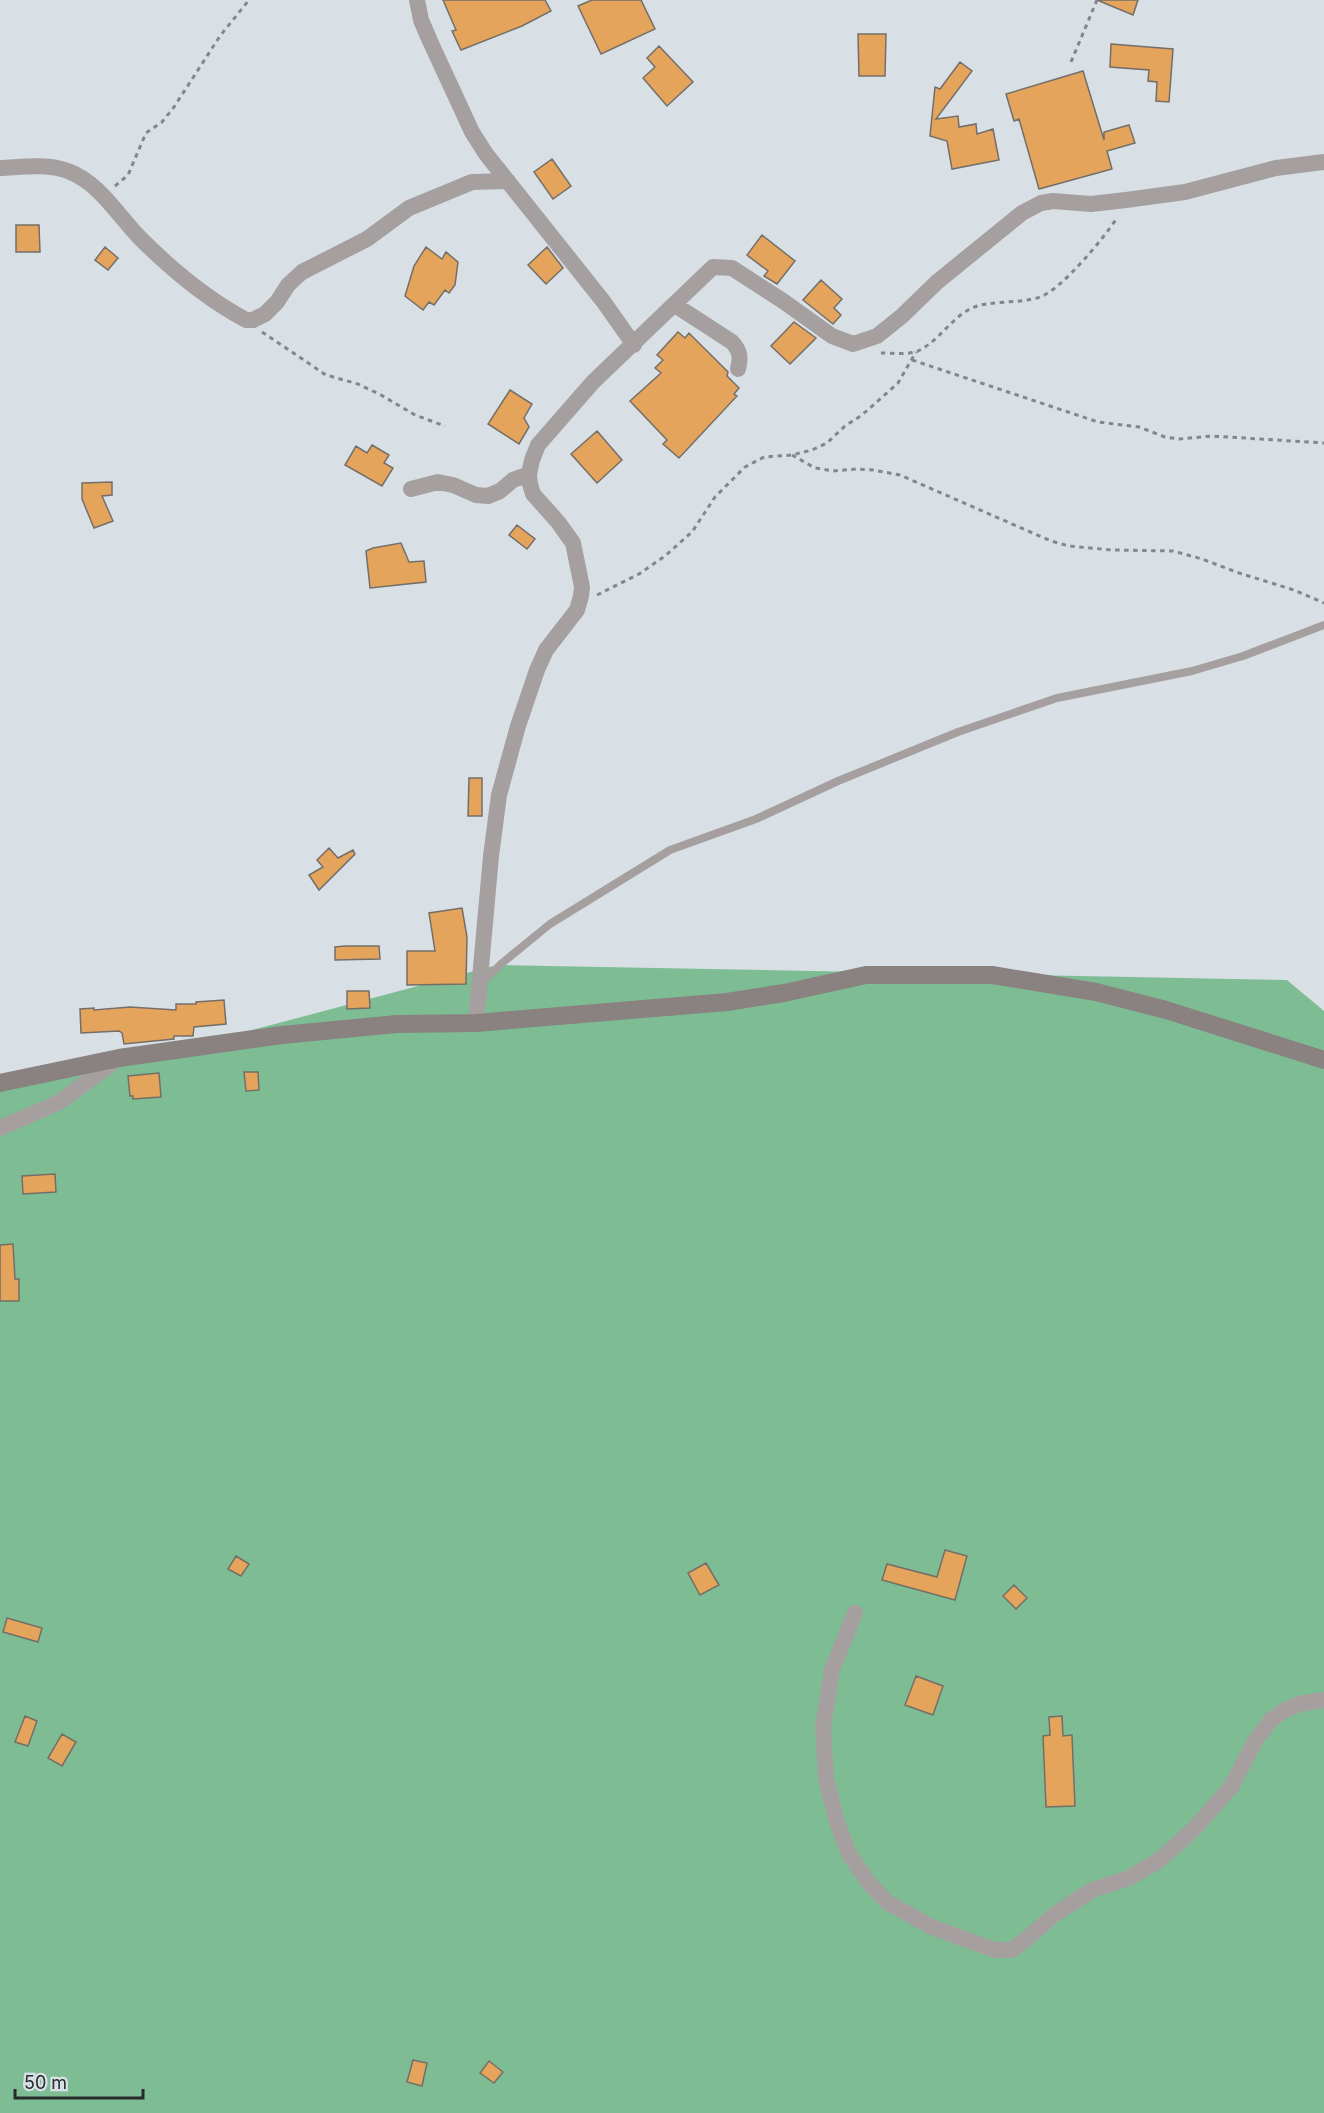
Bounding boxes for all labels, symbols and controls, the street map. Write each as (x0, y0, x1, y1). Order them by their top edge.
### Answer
scale bar (15, 2062, 142, 2100)
text: 50 m (24, 2072, 67, 2093)

